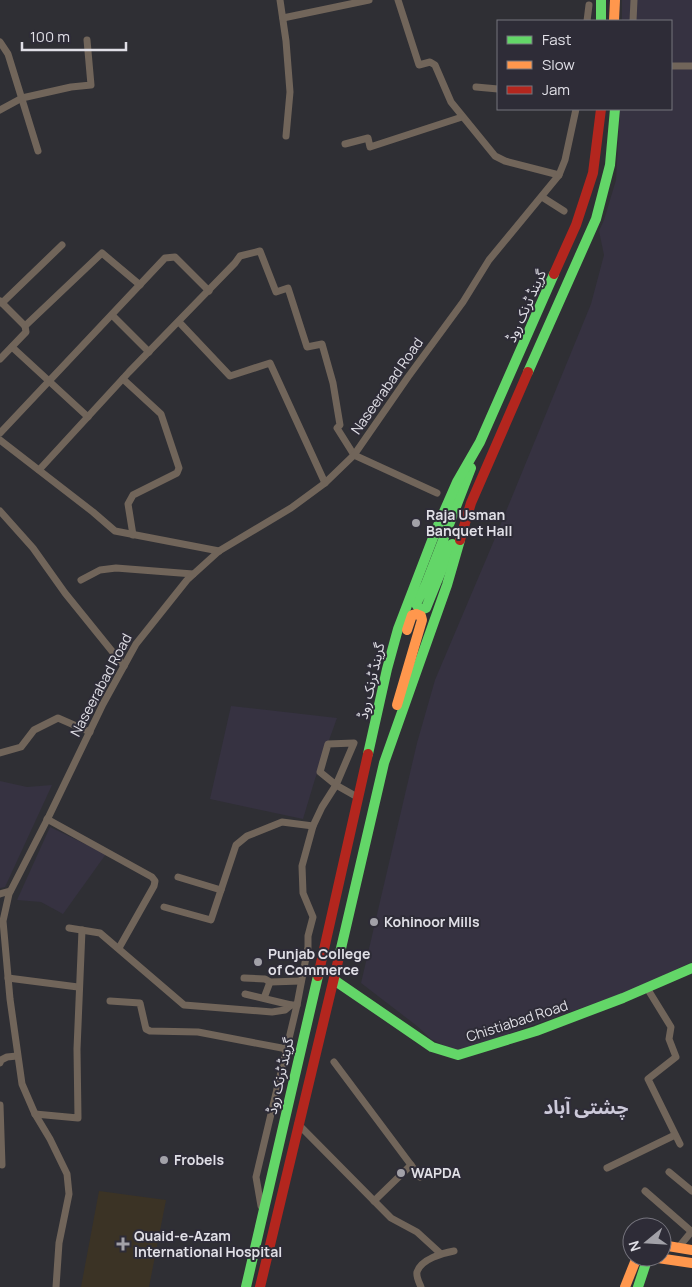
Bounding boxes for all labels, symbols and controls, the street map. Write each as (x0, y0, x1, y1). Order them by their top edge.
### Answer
scale bar (22, 20, 126, 52)
legend (497, 20, 672, 110)
text: 100 m (30, 26, 70, 47)
text: Fast (542, 29, 571, 50)
text: Slow (542, 54, 575, 75)
text: Jam (542, 79, 570, 100)
street label: گرینڈ ٹرنک روڈ (501, 266, 550, 345)
street label: Naseerabad Road (346, 334, 427, 438)
place label: Raja Usman Banquet Hall (426, 505, 512, 540)
marker: Raja Usman Banquet Hall (410, 517, 422, 529)
street label: Naseerabad Road (65, 630, 136, 740)
street label: گرینڈ ٹرنک روڈ (353, 641, 389, 721)
place label: Kohinoor Mills (384, 912, 480, 931)
marker: Kohinoor Mills (368, 916, 380, 928)
place label: Punjab College of Commerce (268, 944, 370, 979)
marker: Punjab College of Commerce (252, 956, 264, 968)
street label: Chistiabad Road (464, 995, 570, 1046)
street label: گرینڈ ٹرنک روڈ (262, 1036, 298, 1116)
district label: چشتی آباد (543, 1094, 629, 1120)
place label: Frobels (174, 1150, 224, 1169)
marker: Frobels (158, 1154, 170, 1166)
place label: WAPDA (411, 1163, 462, 1182)
marker: WAPDA (395, 1167, 407, 1179)
north arrow (622, 1217, 672, 1267)
place label: Quaid-e-Azam International Hospital (134, 1226, 282, 1261)
marker: Quaid-e-Azam International Hospital (116, 1237, 130, 1251)
text: N (624, 1238, 645, 1254)

